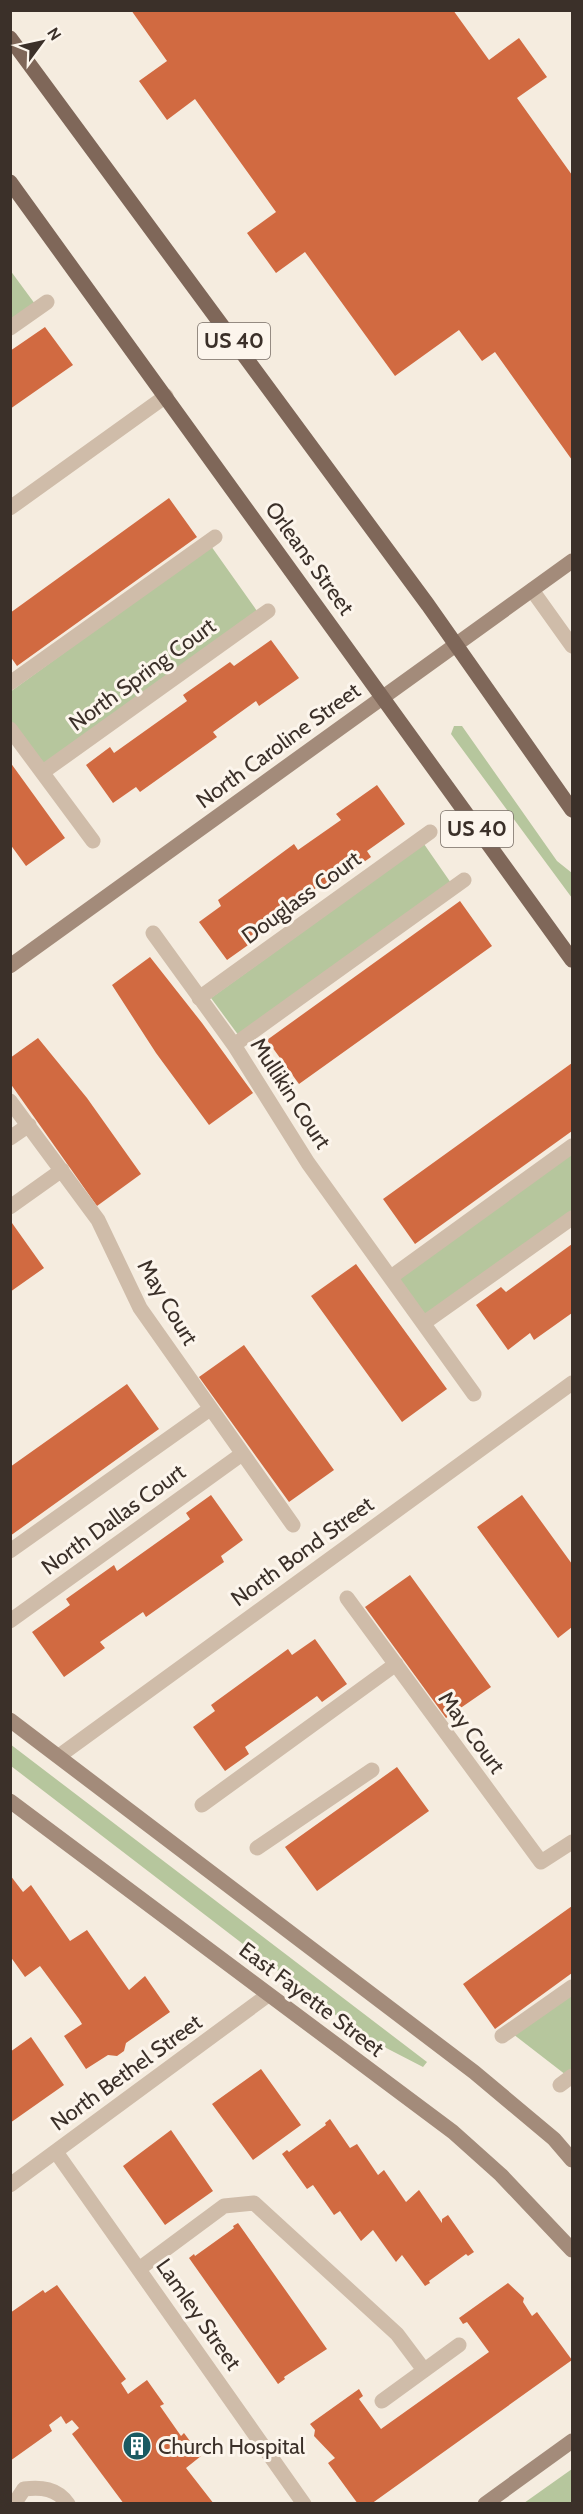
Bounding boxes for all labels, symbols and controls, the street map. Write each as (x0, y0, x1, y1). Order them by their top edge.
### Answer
north arrow (12, 12, 72, 72)
text: N (43, 24, 65, 44)
road number: US 40 (198, 323, 270, 359)
street label: Orleans Street (259, 496, 360, 621)
street label: North Spring Court (64, 612, 221, 737)
street label: North Caroline Street (191, 676, 366, 814)
road number: US 40 (441, 811, 513, 847)
street label: Douglass Court (236, 845, 367, 950)
street label: Mullikin Court (245, 1033, 337, 1154)
street label: May Court (131, 1255, 204, 1350)
street label: North Dallas Court (36, 1458, 191, 1581)
street label: North Bond Street (226, 1490, 379, 1612)
street label: May Court (433, 1686, 511, 1779)
street label: East Fayette Street (234, 1936, 390, 2063)
street label: North Bethel Street (45, 2008, 208, 2136)
street label: Lamley Street (150, 2253, 247, 2376)
building icon: Church Hospital (121, 2430, 153, 2462)
place label: Church Hospital (158, 2433, 306, 2460)

